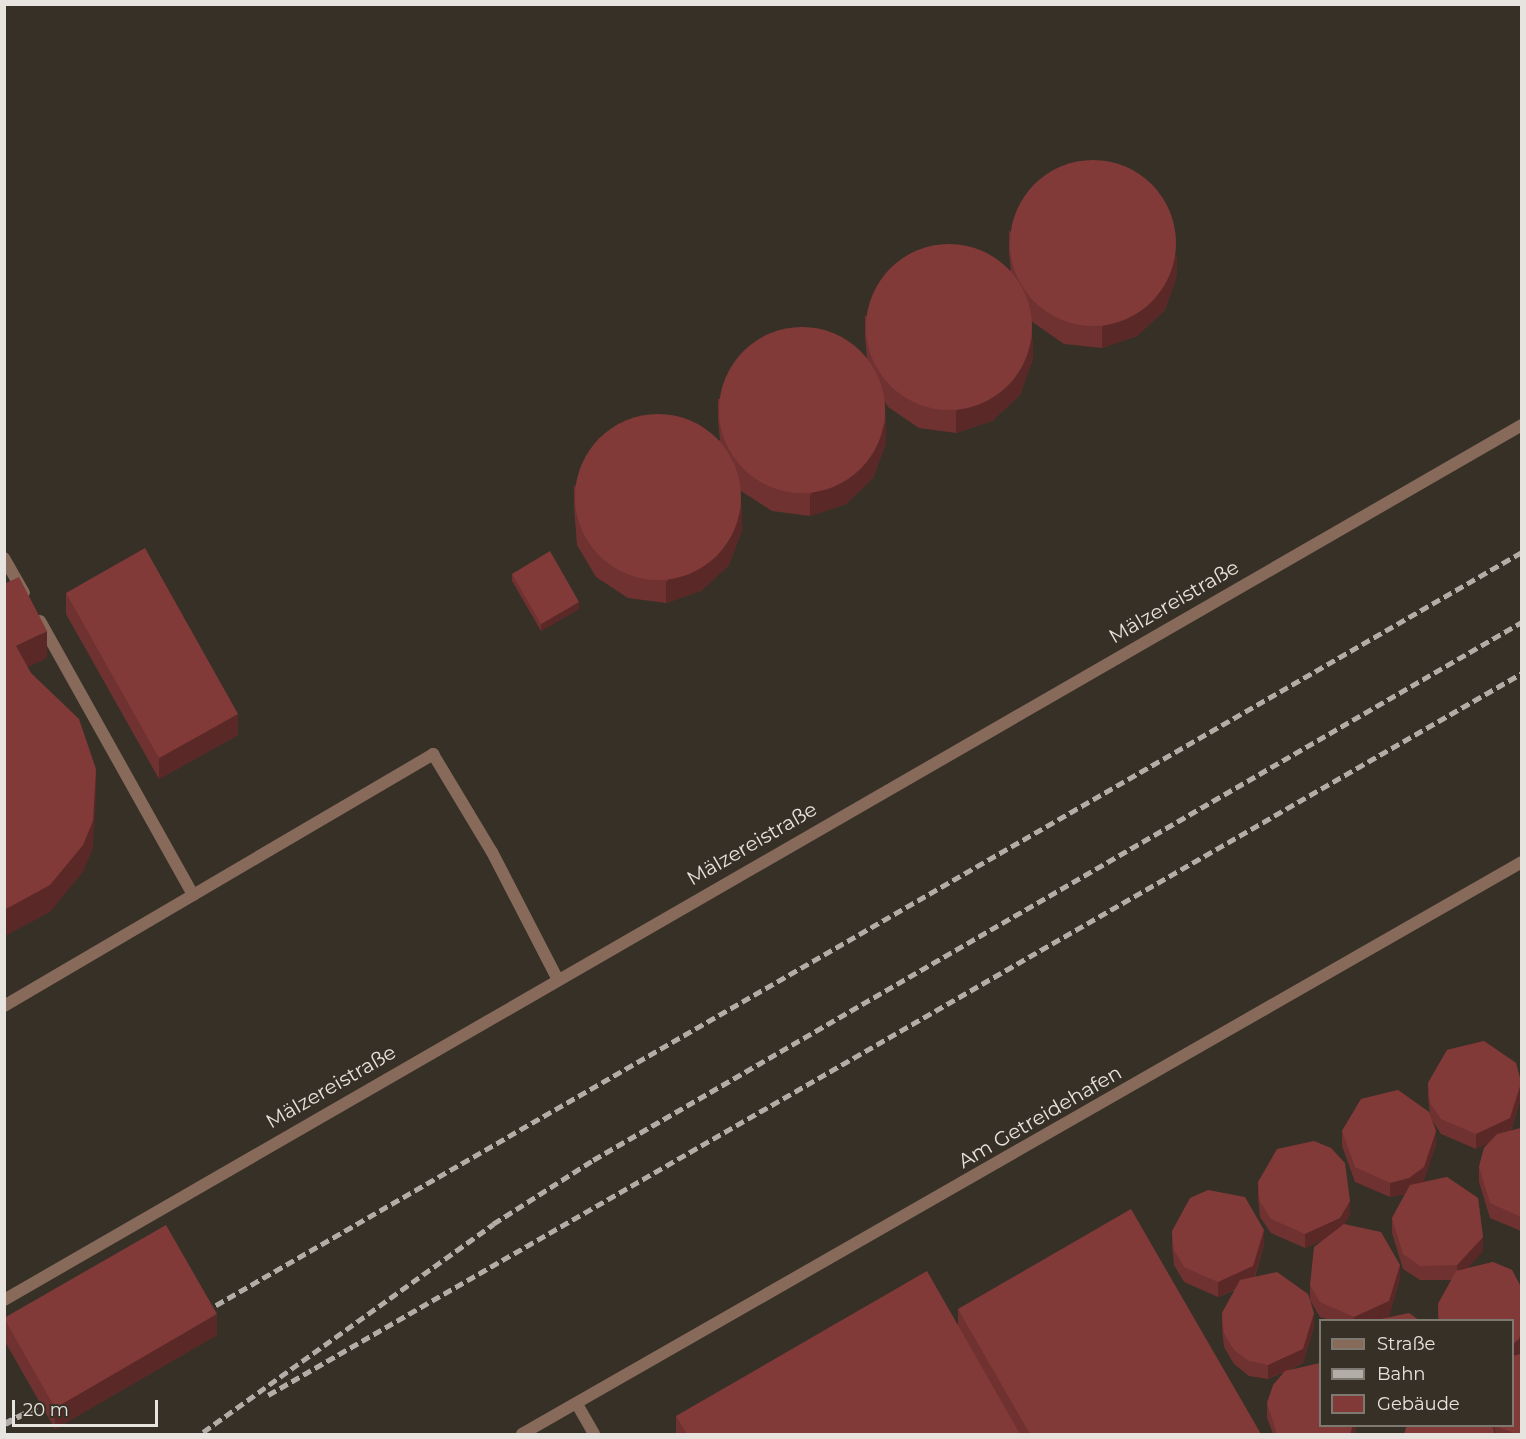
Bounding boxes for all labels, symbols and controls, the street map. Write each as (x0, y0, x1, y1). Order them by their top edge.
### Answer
street label: Mälzereistraße (1105, 555, 1243, 649)
street label: Mälzereistraße (683, 797, 821, 891)
street label: Mälzereistraße (262, 1040, 400, 1134)
street label: Am Getreidehafen (954, 1060, 1126, 1174)
legend (1319, 1319, 1514, 1427)
text: Straße (1377, 1333, 1435, 1355)
text: Bahn (1377, 1363, 1426, 1385)
scale bar (15, 1388, 160, 1426)
text: Gebäude (1377, 1393, 1460, 1415)
text: 20 m (23, 1399, 69, 1421)

